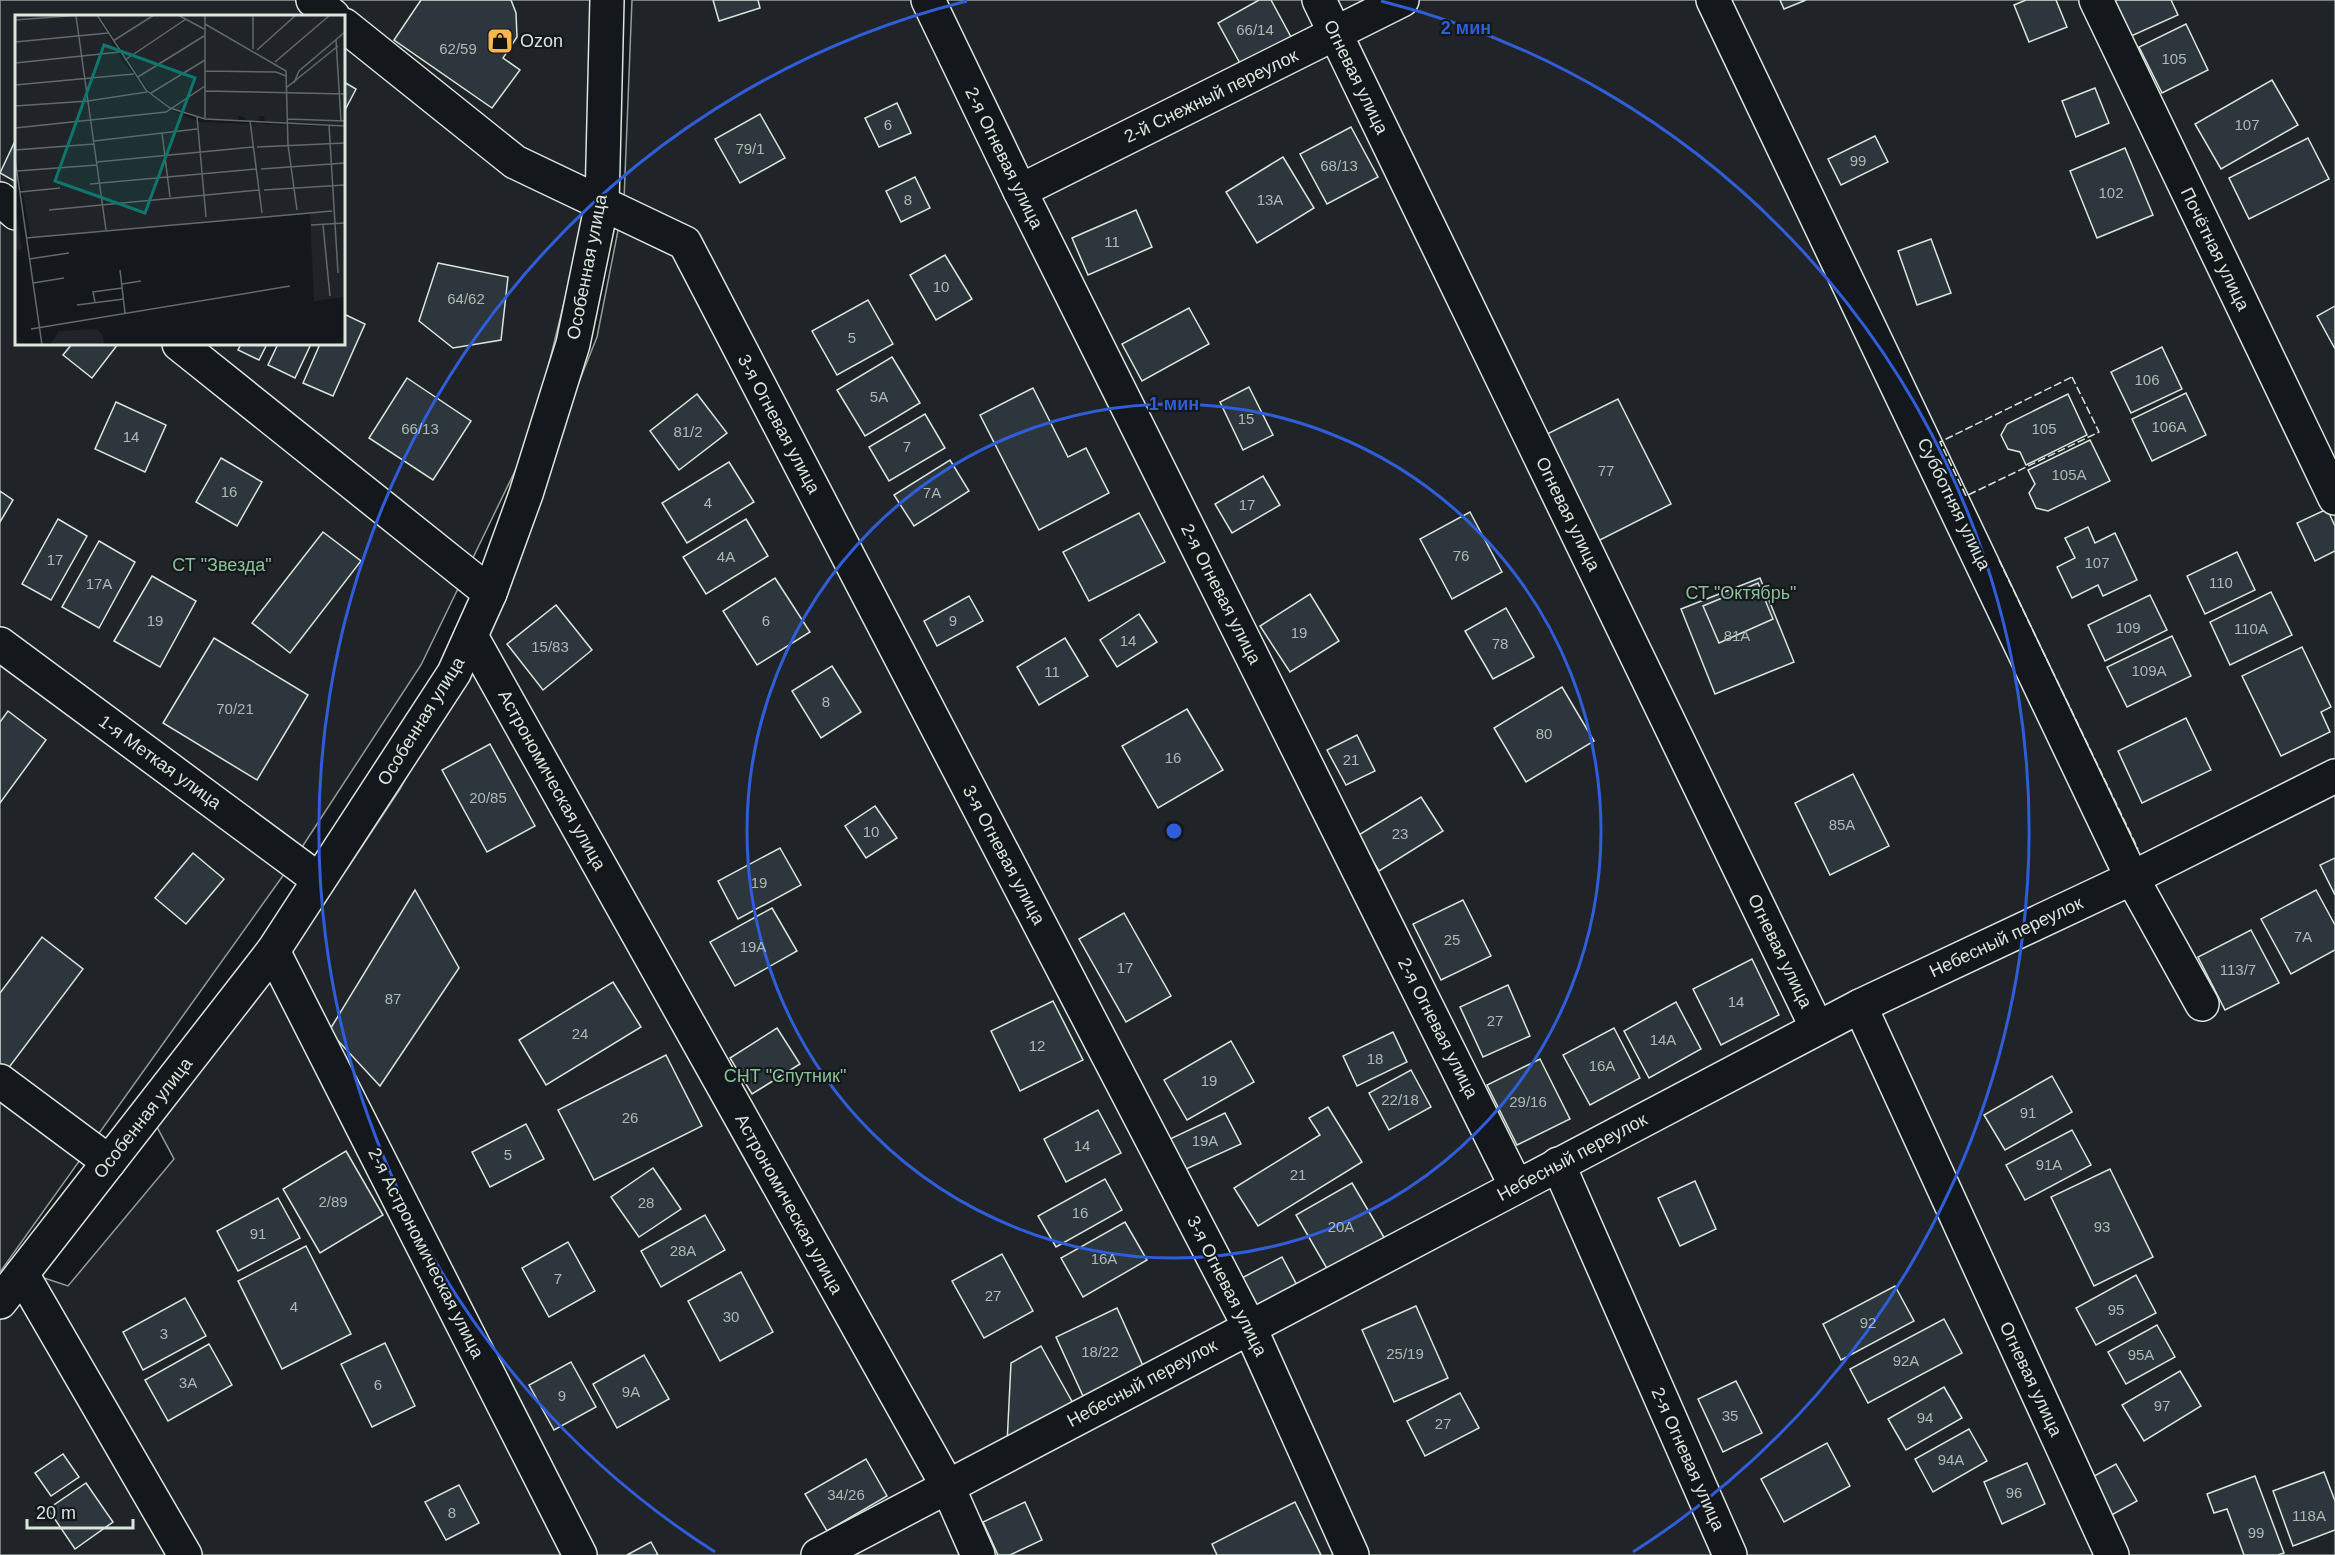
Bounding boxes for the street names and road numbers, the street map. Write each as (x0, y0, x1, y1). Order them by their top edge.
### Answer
street label: Огневая улица (1320, 17, 1393, 138)
street label: 2-й Снежный переулок (1121, 45, 1301, 147)
street label: 2-я Огневая улица (961, 84, 1047, 233)
street label: Почётная улица (2177, 184, 2254, 315)
street label: Особенная улица (563, 192, 611, 341)
street label: 3-я Огневая улица (734, 351, 825, 498)
street label: Субботняя улица (1913, 435, 1995, 574)
street label: Огневая улица (1532, 454, 1605, 575)
street label: 2-я Огневая улица (1177, 520, 1266, 668)
street label: Особенная улица (373, 652, 469, 789)
street label: Астрономическая улица (494, 687, 610, 874)
street label: 1-я Меткая улица (95, 711, 226, 814)
street label: 3-я Огневая улица (959, 782, 1050, 929)
street label: Огневая улица (1744, 891, 1817, 1012)
street label: Небесный переулок (1926, 893, 2086, 981)
street label: 2-я Огневая улица (1394, 954, 1483, 1102)
street label: Особенная улица (90, 1053, 197, 1182)
street label: Небесный переулок (1494, 1109, 1650, 1205)
street label: Астрономическая улица (731, 1111, 847, 1298)
street label: 2-я Астрономическая улица (364, 1145, 488, 1362)
street label: 3-я Огневая улица (1183, 1212, 1272, 1360)
street label: Огневая улица (1996, 1319, 2067, 1440)
street label: Небесный переулок (1064, 1335, 1220, 1431)
street label: 2-я Огневая улица (1647, 1384, 1729, 1535)

